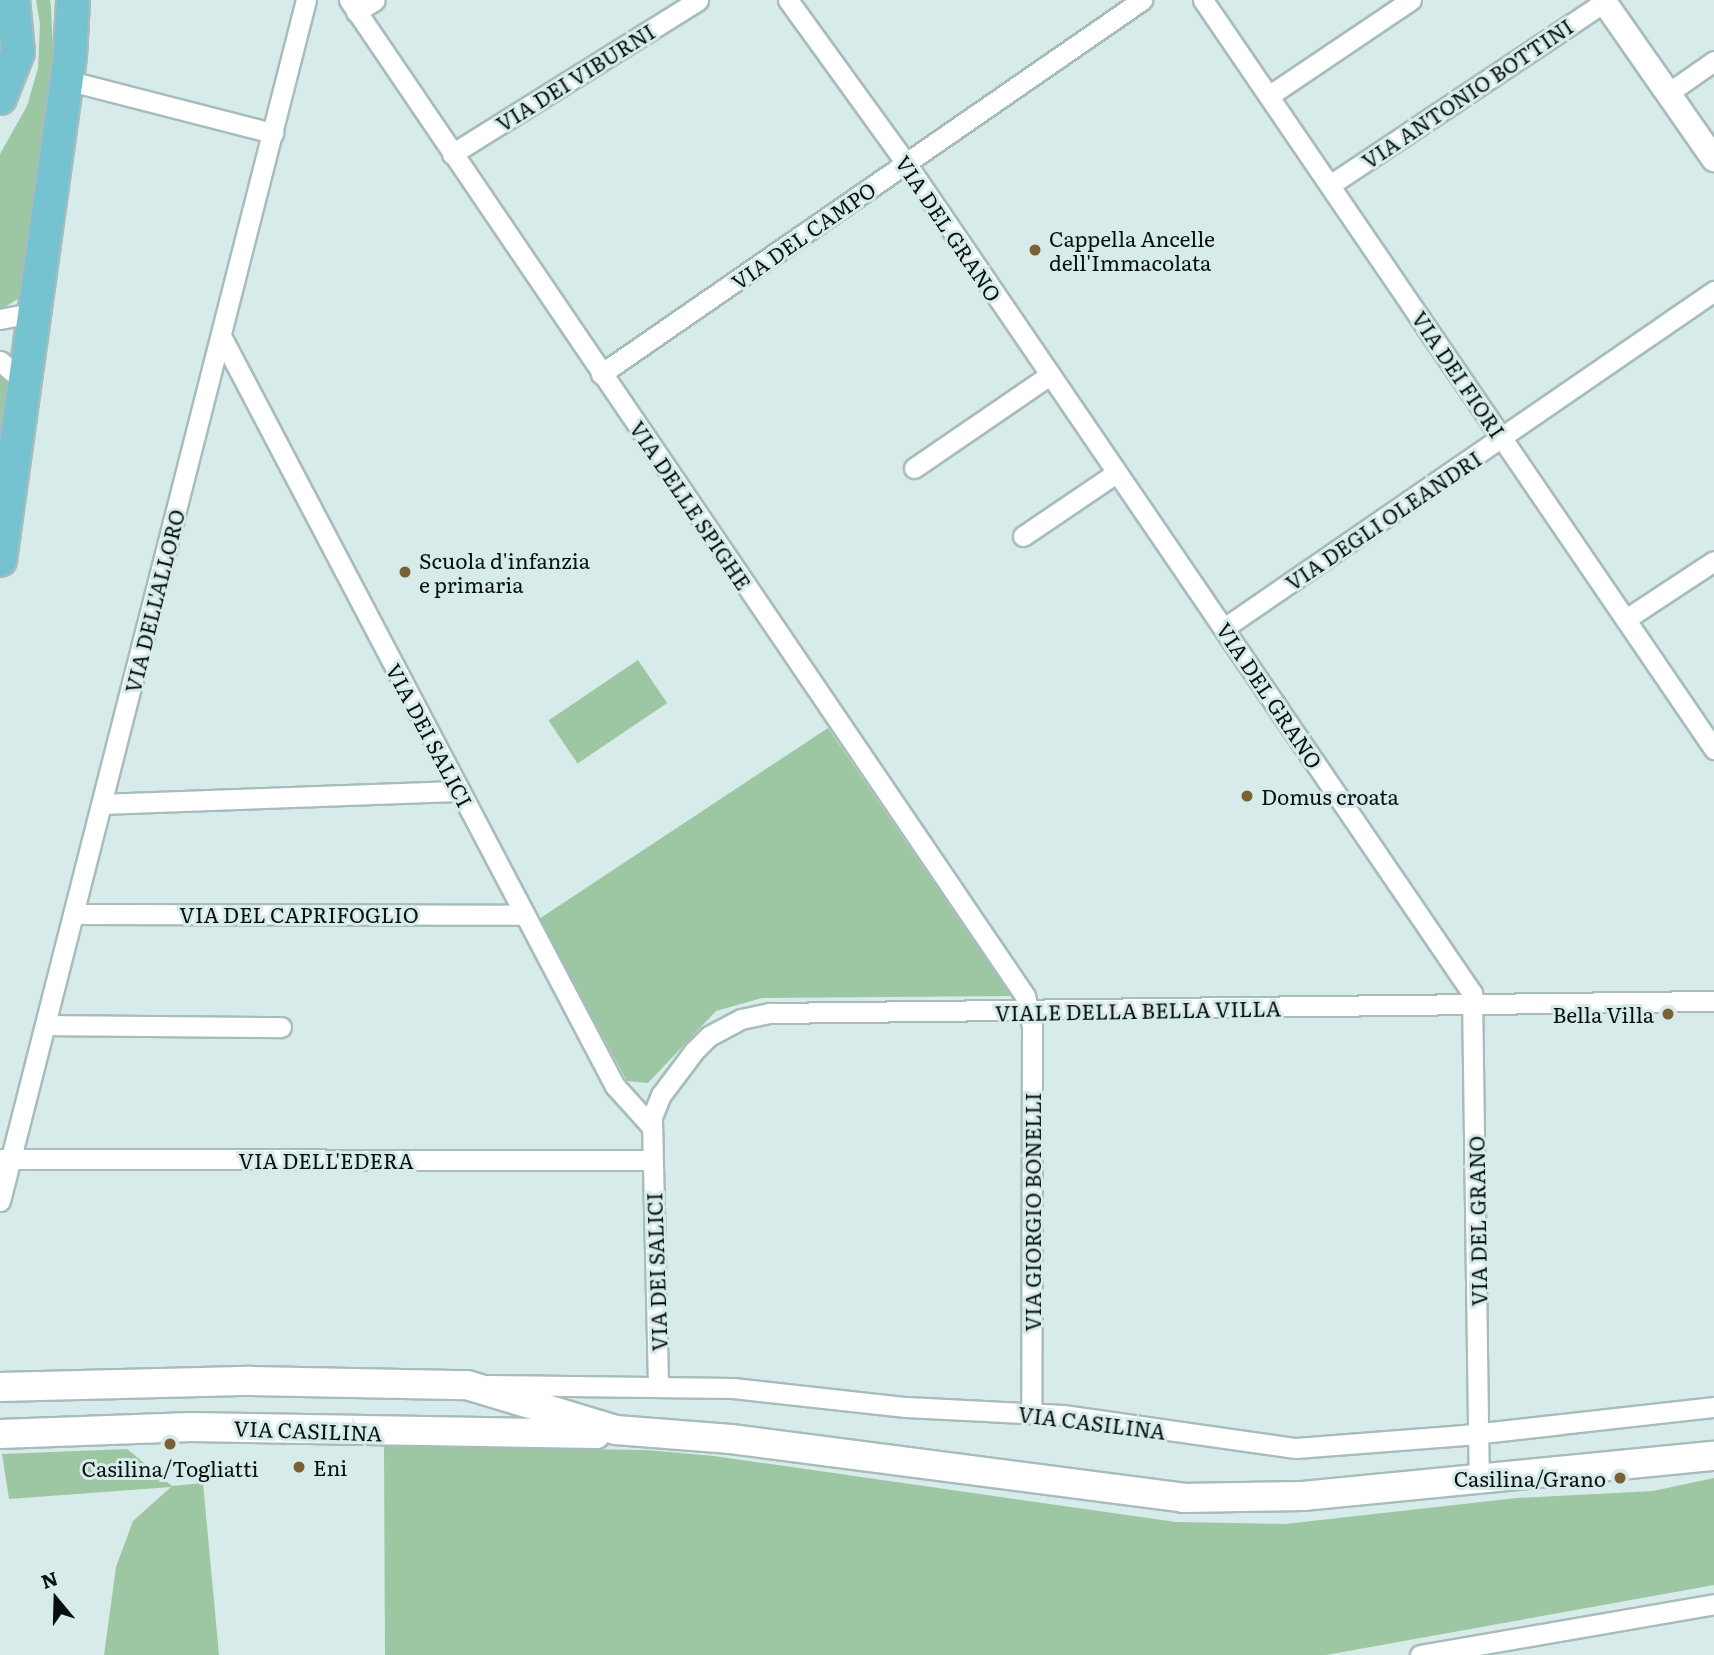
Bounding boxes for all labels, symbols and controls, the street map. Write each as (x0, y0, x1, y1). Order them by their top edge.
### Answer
street label: VIA ANTONIO BOTTINI (1357, 13, 1577, 173)
street label: VIA DEI VIBURNI (491, 18, 659, 136)
street label: VIA DEL GRANO (891, 150, 1007, 306)
street label: VIA DEL CAMPO (726, 176, 880, 294)
place label: Cappella Ancelle dell'Immacolata (1049, 225, 1215, 275)
marker: Cappella Ancelle dell'Immacolata (1027, 242, 1043, 258)
street label: VIA DEI FIORI (1407, 306, 1511, 442)
street label: VIA DELLE SPIGHE (625, 416, 757, 594)
street label: VIA DEGLI OLEANDRI (1280, 445, 1486, 595)
street label: VIA DELL'ALLORO (119, 507, 189, 695)
place label: Scuola d'infanzia e primaria (419, 547, 590, 597)
marker: Scuola d'infanzia e primaria (397, 564, 413, 580)
street label: VIA DEL GRANO (1212, 617, 1328, 773)
street label: VIA DEI SALICI (382, 659, 478, 811)
place label: Domus croata (1261, 783, 1399, 809)
marker: Domus croata (1239, 788, 1255, 804)
street label: VIA DEL CAPRIFOGLIO (179, 901, 419, 927)
street label: VIALE DELLA BELLA VILLA (995, 995, 1281, 1025)
place label: Bella Villa (1552, 1001, 1654, 1027)
marker: Bella Villa (1660, 1006, 1676, 1022)
street label: VIA GIORGIO BONELLI (1019, 1092, 1045, 1332)
street label: VIA DEL GRANO (1463, 1136, 1491, 1306)
street label: VIA DELL'EDERA (238, 1147, 414, 1173)
street label: VIA DEI SALICI (641, 1192, 671, 1352)
street label: VIA CASILINA (1017, 1400, 1167, 1444)
street label: VIA CASILINA (233, 1415, 383, 1445)
marker: Casilina/Togliatti (162, 1436, 178, 1452)
place label: Eni (313, 1454, 347, 1480)
place label: Casilina/Togliatti (82, 1455, 258, 1481)
marker: Eni (291, 1459, 307, 1475)
place label: Casilina/Grano (1454, 1465, 1606, 1491)
marker: Casilina/Grano (1612, 1470, 1628, 1486)
text: N (37, 1563, 61, 1595)
north arrow (21, 1564, 91, 1634)

